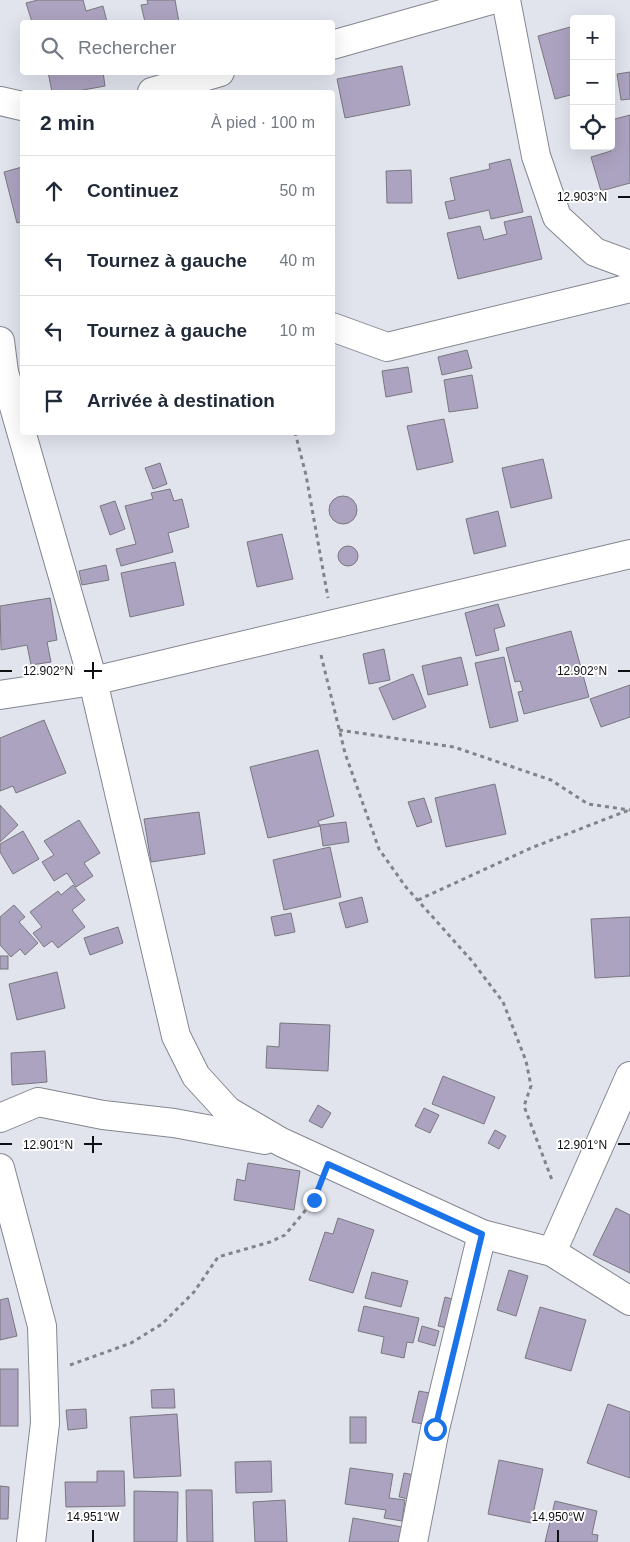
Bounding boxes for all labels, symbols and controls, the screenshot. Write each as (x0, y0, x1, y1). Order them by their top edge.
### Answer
map controls (570, 15, 615, 150)
button: + (570, 15, 615, 60)
search box (20, 20, 335, 75)
icon: search (38, 34, 66, 62)
text: Rechercher (78, 37, 176, 58)
button: − (570, 60, 615, 105)
button: locate (570, 105, 615, 150)
text: 2 min (40, 111, 95, 134)
text: À pied · 100 m (211, 114, 315, 131)
icon: ahead (40, 177, 68, 205)
text: Continuez (87, 180, 179, 201)
text: 50 m (279, 182, 315, 199)
text: 12.903°N (557, 190, 607, 204)
icon: left (40, 247, 68, 275)
text: Tournez à gauche (87, 250, 247, 271)
text: 40 m (279, 252, 315, 269)
icon: left (40, 317, 68, 345)
text: Tournez à gauche (87, 320, 247, 341)
text: 10 m (279, 322, 315, 339)
icon: arrive (40, 387, 68, 415)
text: Arrivée à destination (87, 390, 275, 411)
text: 12.902°N (23, 664, 73, 678)
text: 12.902°N (557, 664, 607, 678)
text: 12.901°N (23, 1138, 73, 1152)
text: 12.901°N (557, 1138, 607, 1152)
route end (303, 1189, 326, 1212)
route start (424, 1418, 447, 1441)
text: 14.951°W (67, 1510, 120, 1524)
text: 14.950°W (532, 1510, 585, 1524)

